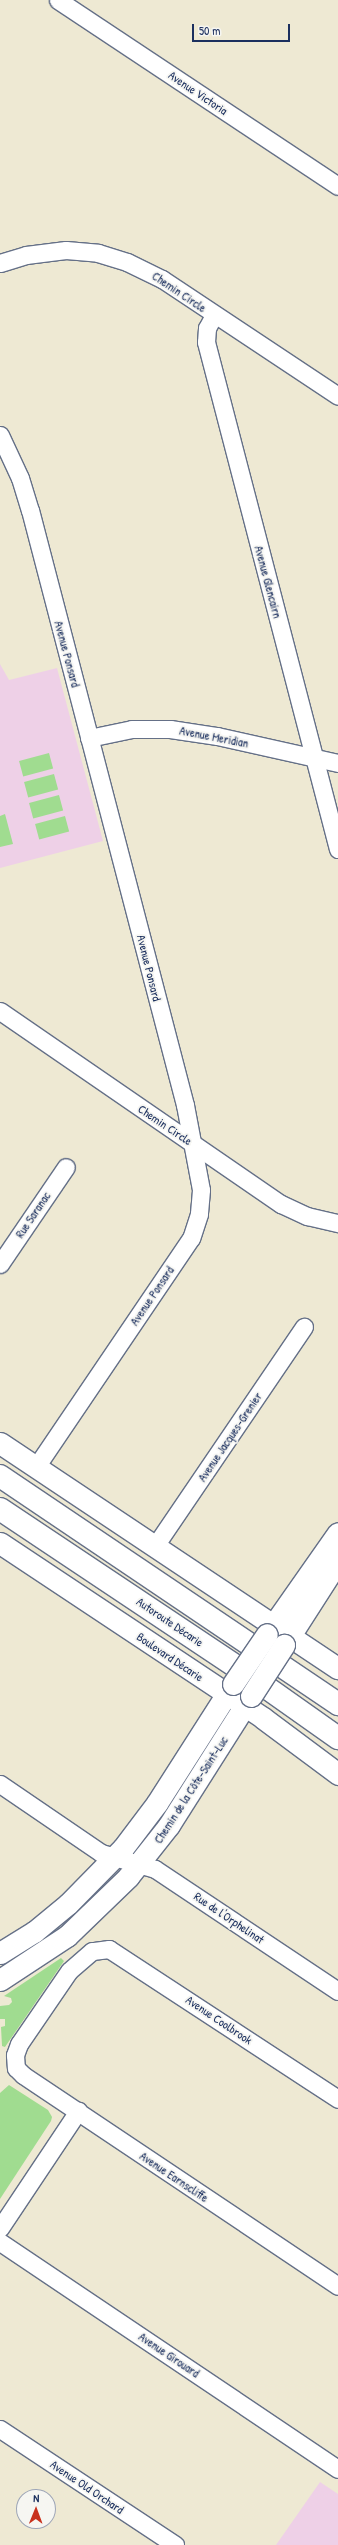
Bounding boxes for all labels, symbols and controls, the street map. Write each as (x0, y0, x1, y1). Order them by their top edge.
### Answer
scale bar (194, 16, 292, 42)
text: 50 m (199, 22, 220, 39)
street label: Avenue Victoria (166, 68, 230, 118)
street label: Chemin Circle (149, 269, 209, 315)
street label: Avenue Glencairn (251, 544, 285, 620)
street label: Avenue Ponsard (51, 619, 83, 689)
street label: Avenue Meridian (178, 723, 250, 751)
street label: Avenue Ponsard (134, 933, 164, 1003)
street label: Chemin Circle (135, 1102, 195, 1148)
street label: Rue Saranac (12, 1189, 54, 1241)
street label: Avenue Ponsard (127, 1264, 177, 1328)
street label: Avenue Jacques-Grenier (195, 1390, 265, 1484)
street label: Autoroute Décarie (134, 1594, 206, 1650)
street label: Boulevard Décarie (134, 1629, 206, 1685)
street label: Chemin de la Côte-Saint-Luc (151, 1734, 231, 1846)
street label: Rue de l'Orphelinat (191, 1889, 267, 1947)
street label: Avenue Coolbrook (183, 1993, 255, 2047)
street label: Avenue Earnscliffe (137, 2149, 211, 2205)
street label: Avenue Girouard (136, 2329, 202, 2381)
street label: Avenue Old Orchard (48, 2457, 126, 2517)
north arrow (16, 2489, 56, 2529)
text: N (33, 2491, 39, 2505)

